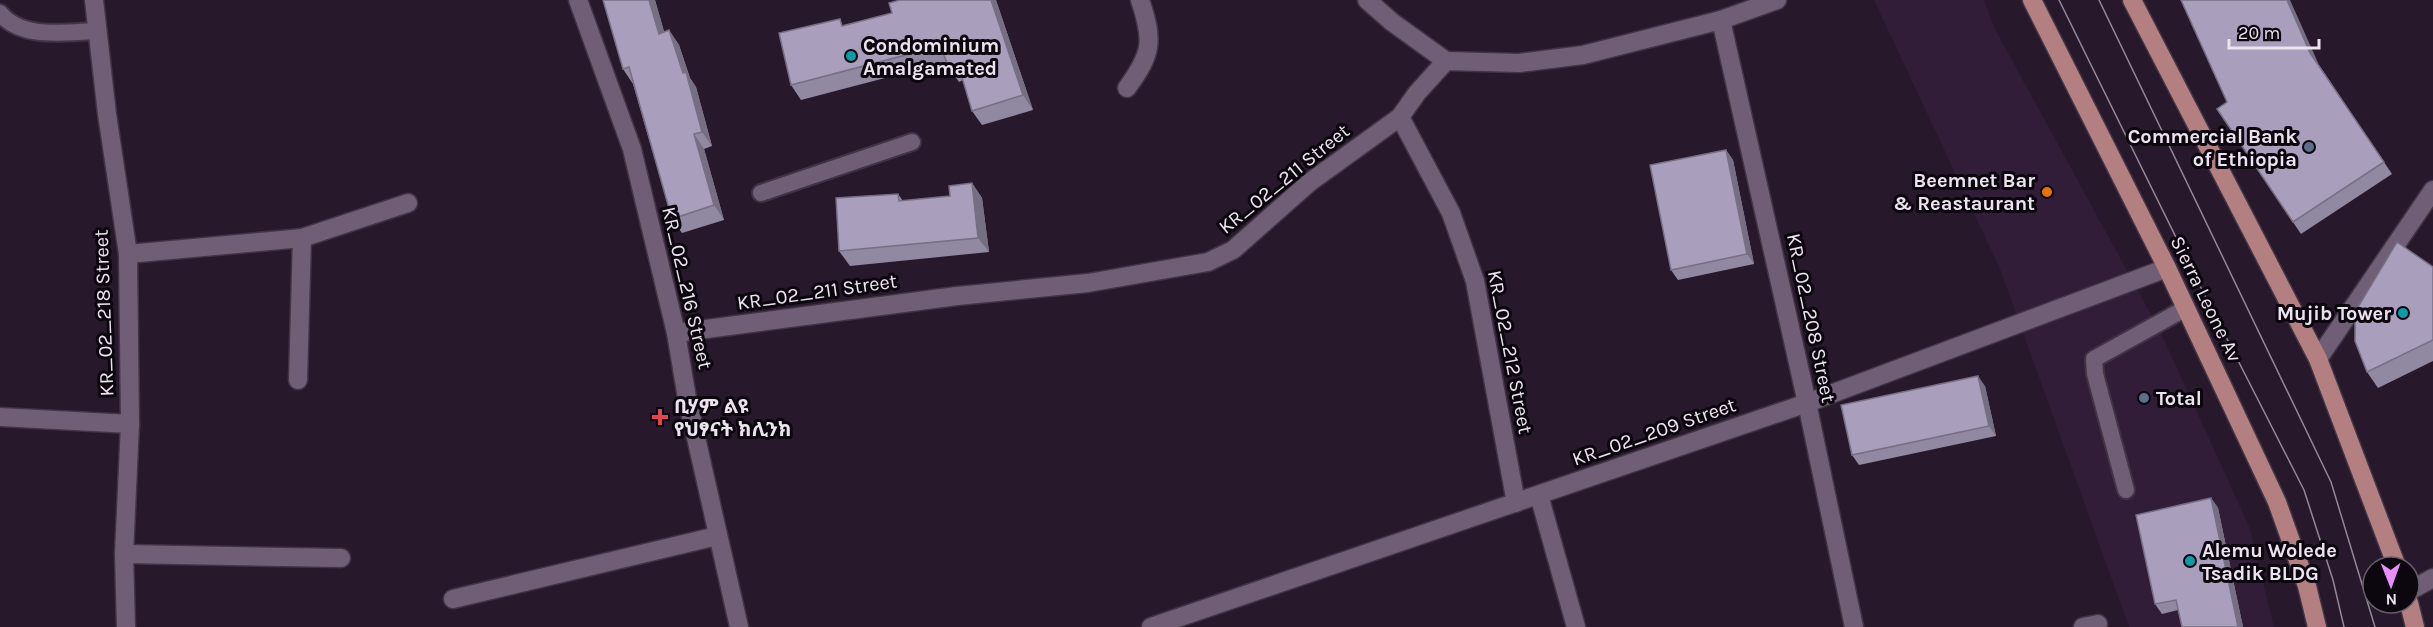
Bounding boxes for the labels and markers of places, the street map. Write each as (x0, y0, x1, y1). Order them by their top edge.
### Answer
place label: Condominium Amalgamated (863, 34, 999, 80)
marker: Condominium Amalgamated (844, 49, 858, 63)
place label: Commercial Bank of Ethiopia (2128, 125, 2297, 171)
marker: Commercial Bank of Ethiopia (2302, 140, 2316, 154)
place label: Beemnet Bar & Reastaurant (1893, 169, 2035, 215)
marker: Beemnet Bar & Reastaurant (2040, 185, 2054, 199)
place label: Mujib Tower (2277, 302, 2391, 325)
marker: Mujib Tower (2396, 306, 2410, 320)
place label: Total (2156, 387, 2202, 410)
marker: Total (2137, 391, 2151, 405)
place label: ቢሃም ልዩ የህፃናት ክሊንክ (674, 395, 791, 441)
marker: ቢሃም ልዩ የህፃናት ክሊንክ (651, 408, 669, 426)
place label: Alemu Wolede Tsadik BLDG (2202, 539, 2337, 585)
marker: Alemu Wolede Tsadik BLDG (2183, 554, 2197, 568)

